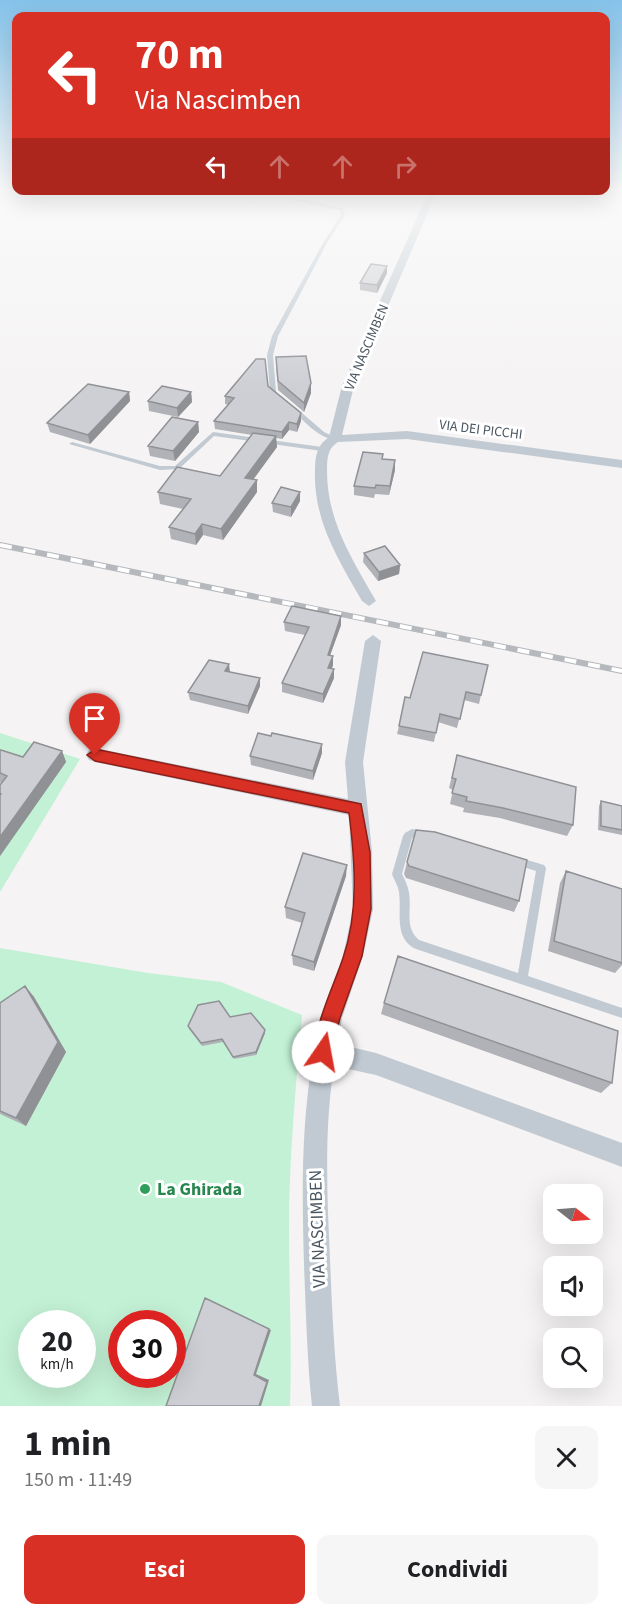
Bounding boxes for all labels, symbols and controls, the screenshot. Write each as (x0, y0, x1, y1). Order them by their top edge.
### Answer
text: 70 m (135, 25, 224, 85)
icon: left (36, 36, 114, 114)
text: Via Nascimben (135, 81, 301, 120)
icon: left (200, 150, 233, 183)
icon: ahead (263, 150, 296, 183)
icon: ahead (326, 150, 359, 183)
icon: right (389, 150, 422, 183)
street label: VIA NASCIMBEN (340, 301, 394, 394)
street label: VIA DEI PICCHI (438, 415, 524, 445)
pin (69, 693, 120, 755)
icon: arrive (78, 702, 111, 735)
position arrow (291, 1020, 355, 1084)
street label: VIA NASCIMBEN (303, 1169, 332, 1288)
place label: La Ghirada (157, 1177, 242, 1202)
marker: La Ghirada (138, 1182, 152, 1196)
north arrow (543, 1184, 603, 1244)
map controls (543, 1184, 603, 1388)
button: sound (543, 1256, 603, 1316)
speed limit sign: 30 (108, 1310, 186, 1388)
text: 20 (41, 1320, 73, 1363)
button: search (543, 1328, 603, 1388)
text: km/h (40, 1354, 74, 1375)
text: 1 min (24, 1418, 112, 1469)
button: close (535, 1426, 598, 1489)
text: 150 m · 11:49 (24, 1466, 132, 1494)
button: Esci (24, 1535, 305, 1604)
button: Condividi (317, 1535, 598, 1604)

